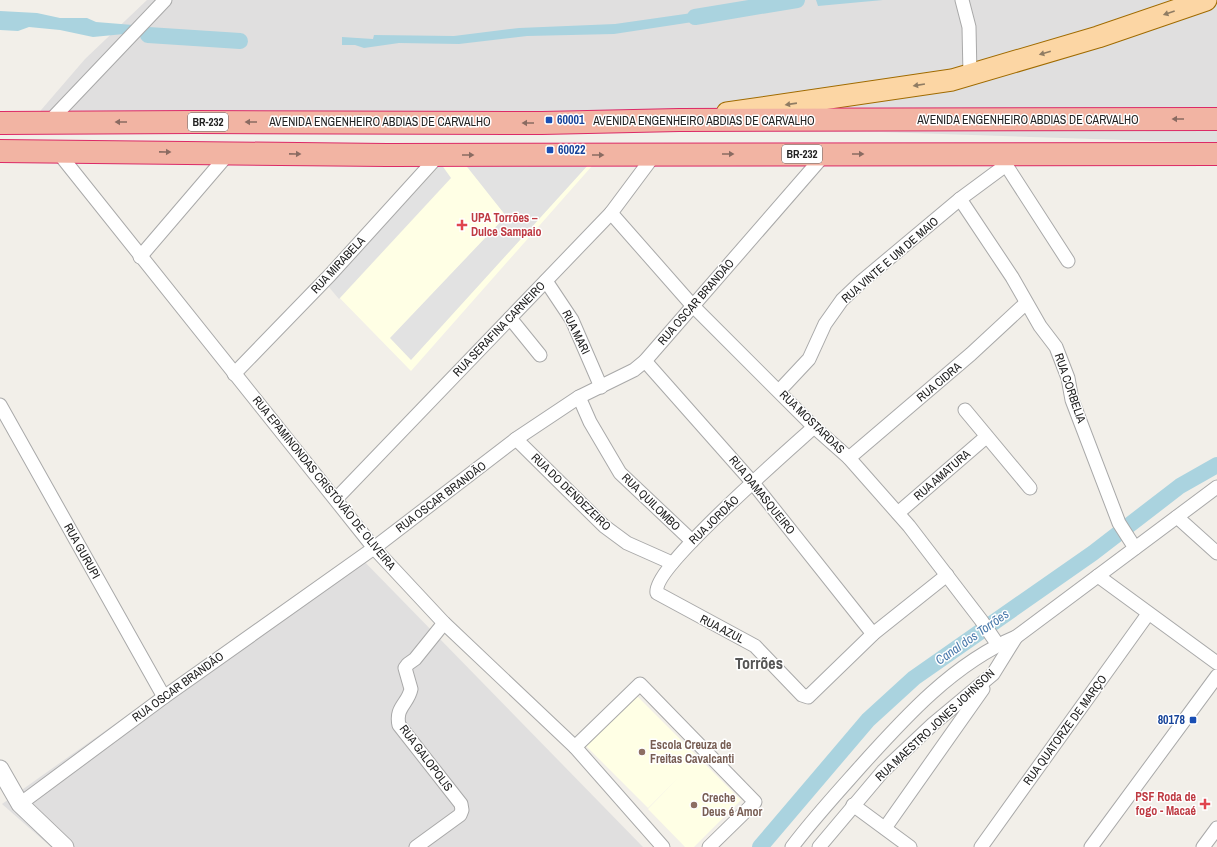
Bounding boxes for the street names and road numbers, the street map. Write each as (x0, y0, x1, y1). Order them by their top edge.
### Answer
street label: AVENIDA ENGENHEIRO ABDIAS DE CARVALHO (916, 112, 1139, 128)
road number: BR-232 (188, 113, 228, 131)
street label: AVENIDA ENGENHEIRO ABDIAS DE CARVALHO (592, 113, 815, 129)
street label: AVENIDA ENGENHEIRO ABDIAS DE CARVALHO (268, 114, 491, 130)
road number: BR-232 (782, 145, 822, 163)
street label: RUA VINTE E UM DE MAIO (838, 213, 942, 307)
street label: RUA MIRABELA (307, 233, 369, 297)
street label: RUA OSCAR BRANDÃO (654, 255, 738, 349)
street label: RUA SERAFINA CARNEIRO (449, 278, 549, 380)
street label: RUA MARI (558, 307, 594, 357)
street label: RUA CORBELIA (1051, 351, 1090, 425)
street label: RUA CIDRA (913, 358, 965, 405)
street label: RUA MOSTARDAS (776, 387, 848, 457)
street label: RUA EPAMINONDAS CRISTÓVÃO DE OLIVEIRA (249, 393, 399, 574)
street label: RUA AMATURA (910, 446, 974, 504)
street label: RUA DO DENDEZEIRO (528, 450, 615, 534)
street label: RUA DAMASQUEIRO (725, 452, 799, 538)
street label: RUA OSCAR BRANDÃO (393, 457, 490, 536)
street label: RUA QUILOMBO (618, 470, 684, 534)
street label: RUA JORDÃO (685, 492, 743, 548)
street label: RUA GURUPI (60, 520, 104, 582)
street label: RUA AZUL (697, 611, 747, 647)
street label: RUA OSCAR BRANDÃO (129, 648, 227, 726)
street label: RUA MAESTRO JONES JOHNSON (872, 665, 998, 785)
street label: RUA QUATORZE DE MARÇO (1020, 671, 1111, 788)
street label: RUA GALOPOLIS (396, 722, 457, 795)

